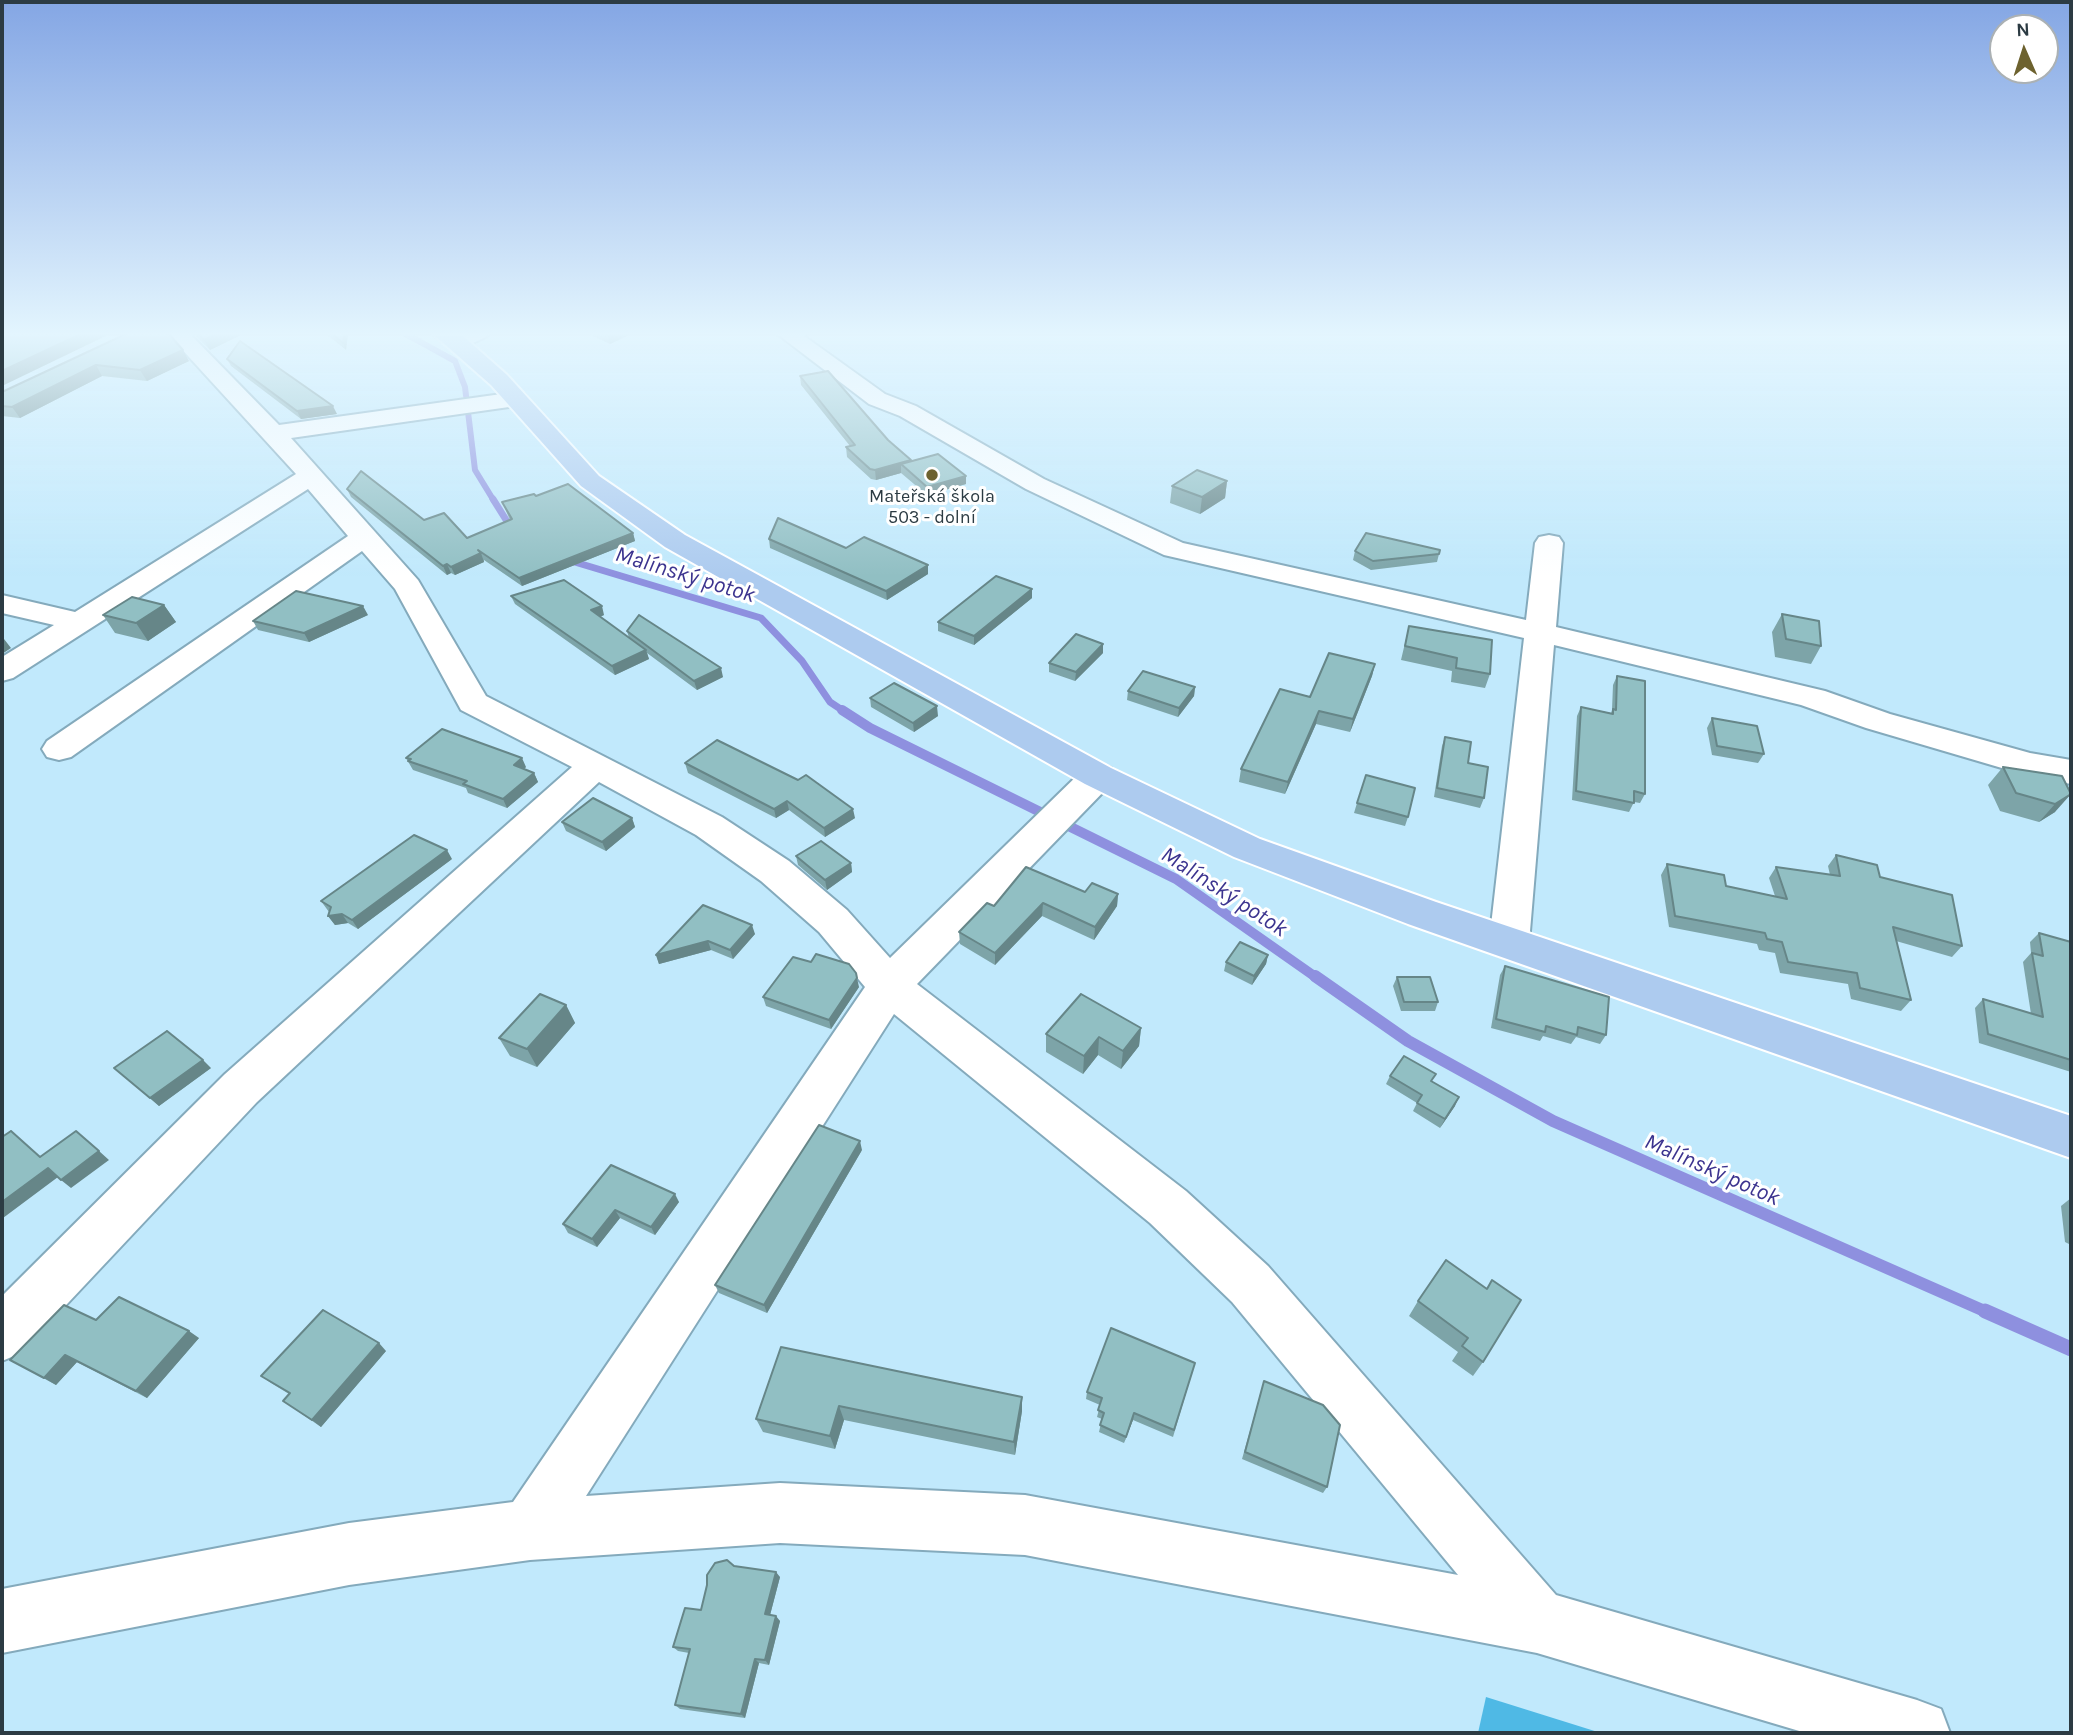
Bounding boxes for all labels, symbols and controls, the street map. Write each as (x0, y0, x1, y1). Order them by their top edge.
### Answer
north arrow (1989, 14, 2059, 84)
text: N (2016, 19, 2030, 41)
marker: Mateřská škola 503 - dolní (924, 467, 940, 483)
place label: Mateřská škola 503 - dolní (869, 486, 995, 528)
water label: Malínský potok (612, 541, 758, 609)
water label: Malínský potok (1156, 841, 1292, 943)
water label: Malínský potok (1640, 1128, 1784, 1212)

